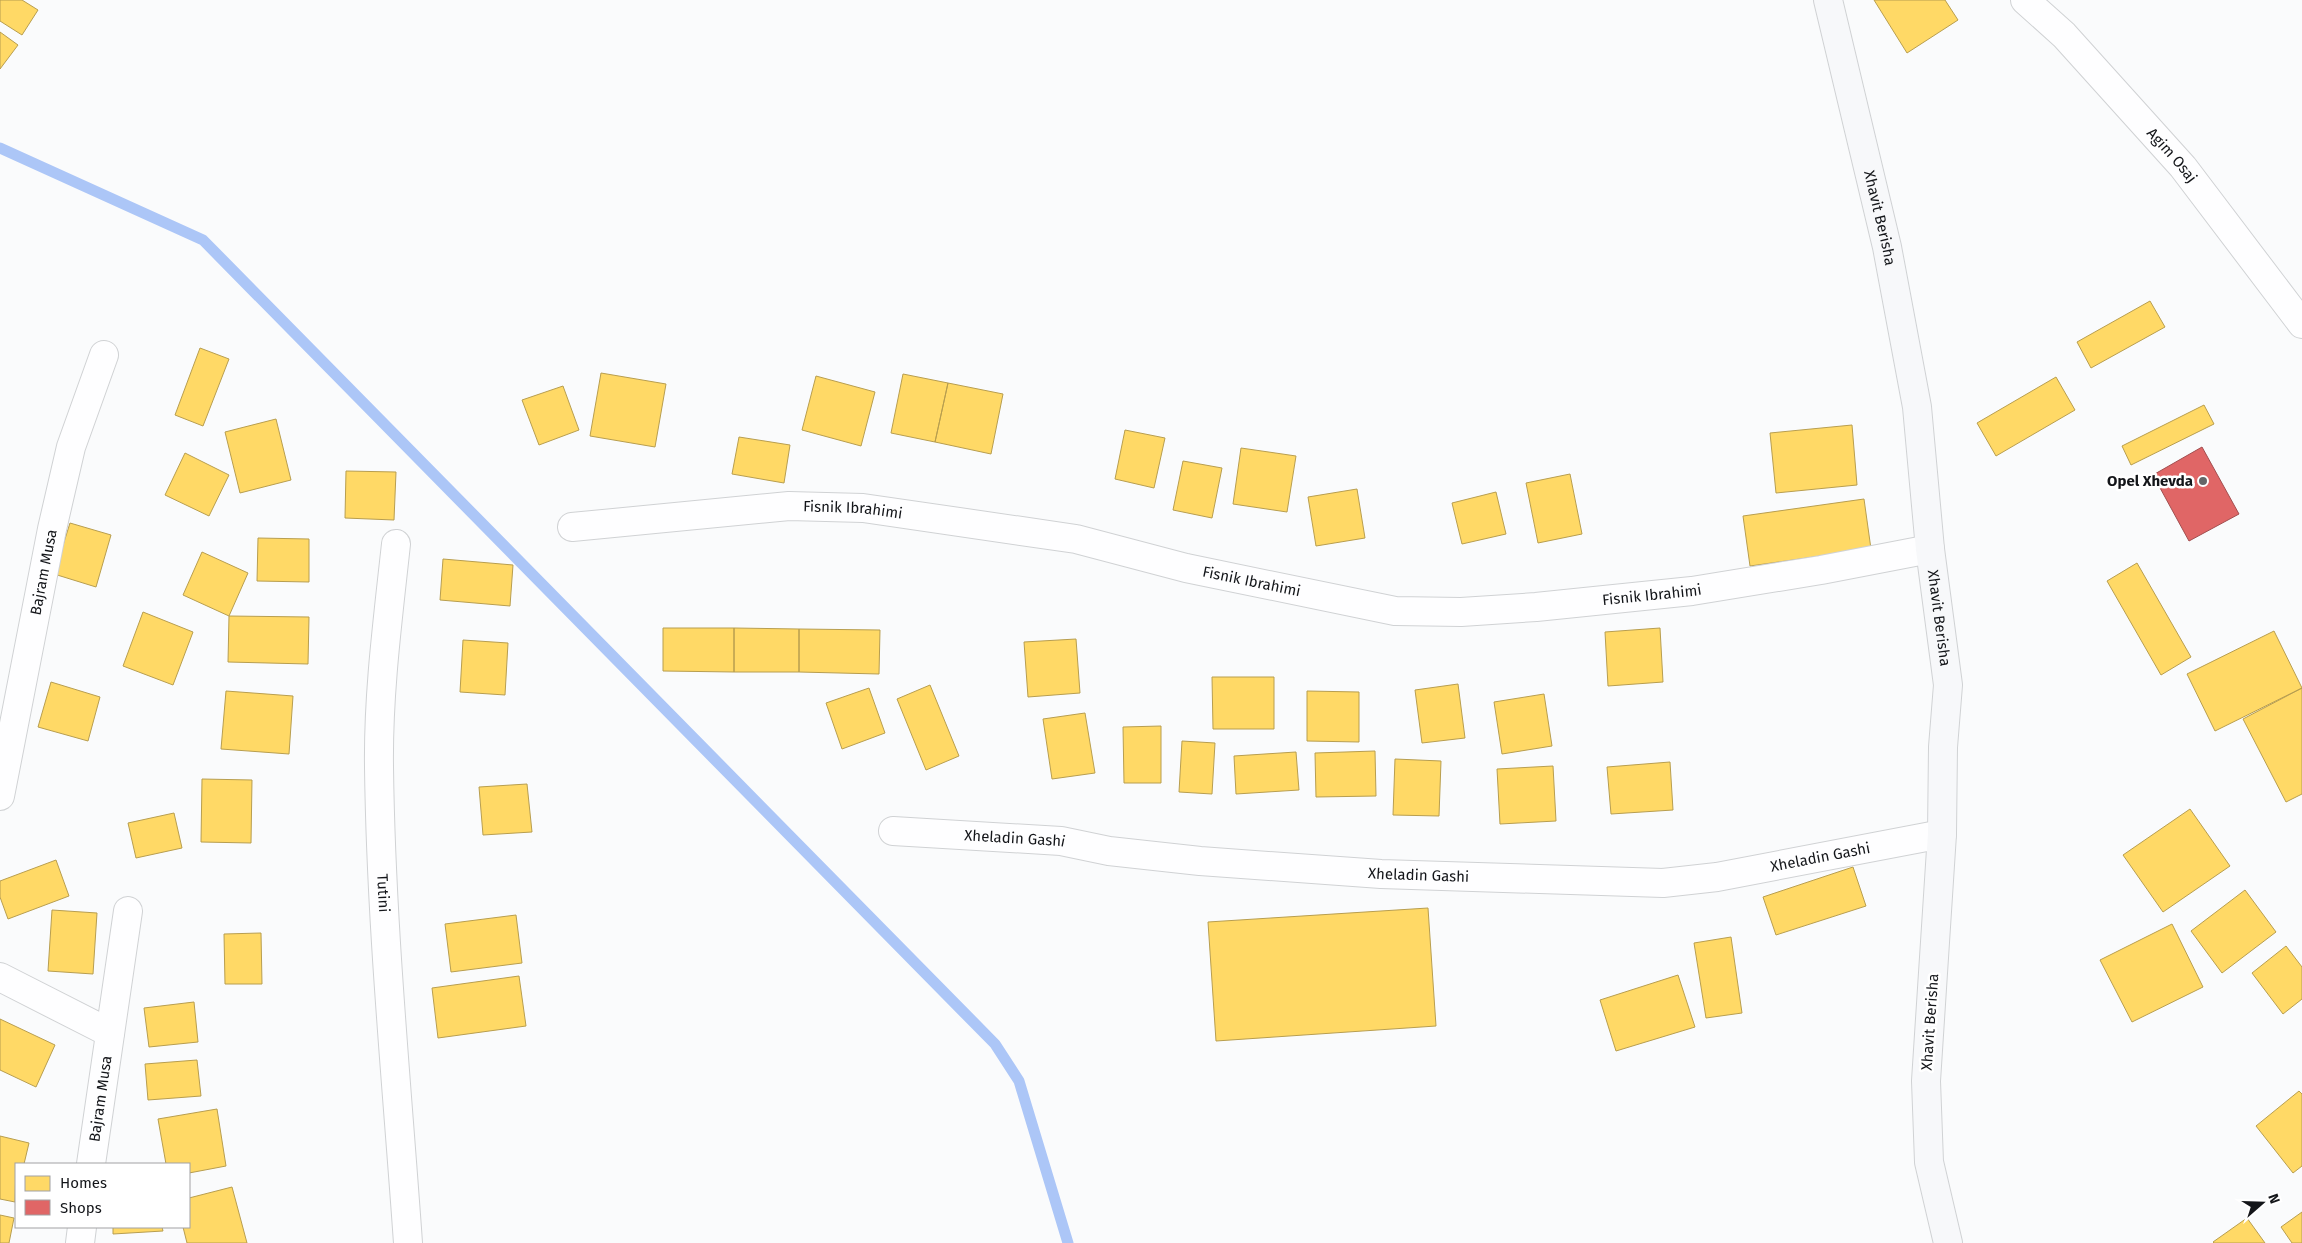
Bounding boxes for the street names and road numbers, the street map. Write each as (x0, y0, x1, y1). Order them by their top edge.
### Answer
street label: Agim Osaj (2143, 124, 2201, 186)
street label: Xhavit Berisha (1860, 169, 1899, 267)
street label: Fisnik Ibrahimi (803, 497, 904, 523)
street label: Bajram Musa (26, 528, 61, 617)
street label: Fisnik Ibrahimi (1201, 563, 1302, 600)
street label: Xhavit Berisha (1924, 569, 1954, 667)
street label: Fisnik Ibrahimi (1601, 581, 1703, 609)
street label: Xheladin Gashi (964, 826, 1067, 851)
street label: Xheladin Gashi (1769, 839, 1872, 876)
street label: Xheladin Gashi (1367, 864, 1469, 886)
street label: Tutini (373, 873, 393, 913)
street label: Xhavit Berisha (1918, 973, 1942, 1071)
street label: Bajram Musa (85, 1054, 116, 1143)

